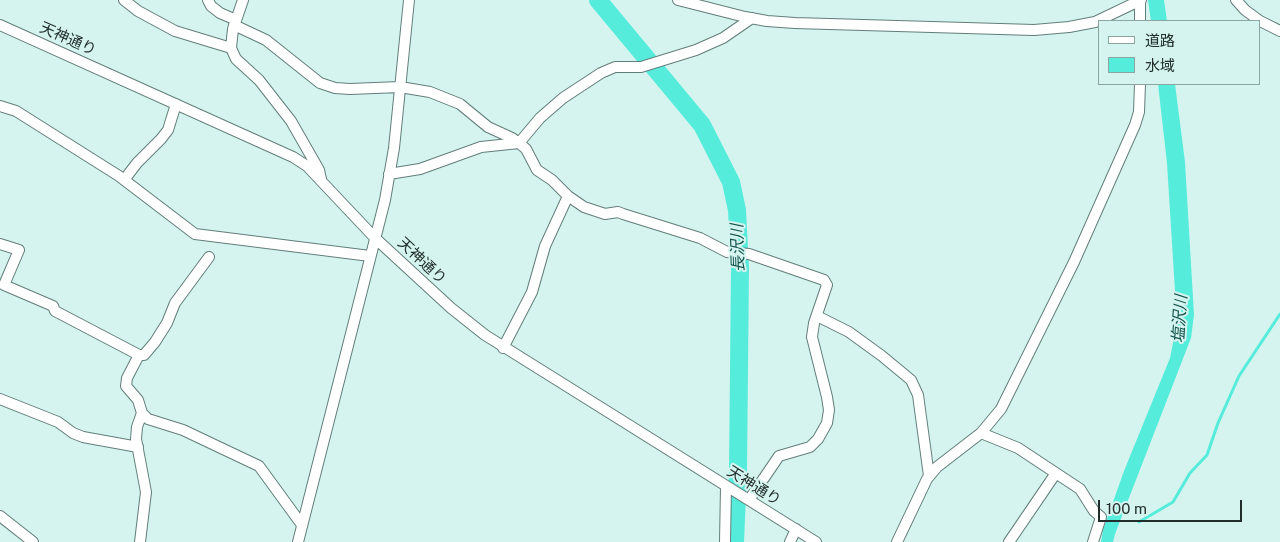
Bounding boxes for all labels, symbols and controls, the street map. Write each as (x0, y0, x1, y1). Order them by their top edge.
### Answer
street label: 天神通り (37, 19, 99, 59)
legend (1098, 20, 1260, 85)
text: 道路 (1145, 32, 1175, 49)
text: 水域 (1145, 57, 1175, 74)
water label: 長沢川 (728, 224, 748, 272)
street label: 天神通り (394, 234, 450, 288)
water label: 塩沢川 (1169, 294, 1191, 344)
street label: 天神通り (724, 462, 784, 510)
scale bar (1100, 490, 1244, 522)
text: 100 m (1106, 500, 1147, 517)

